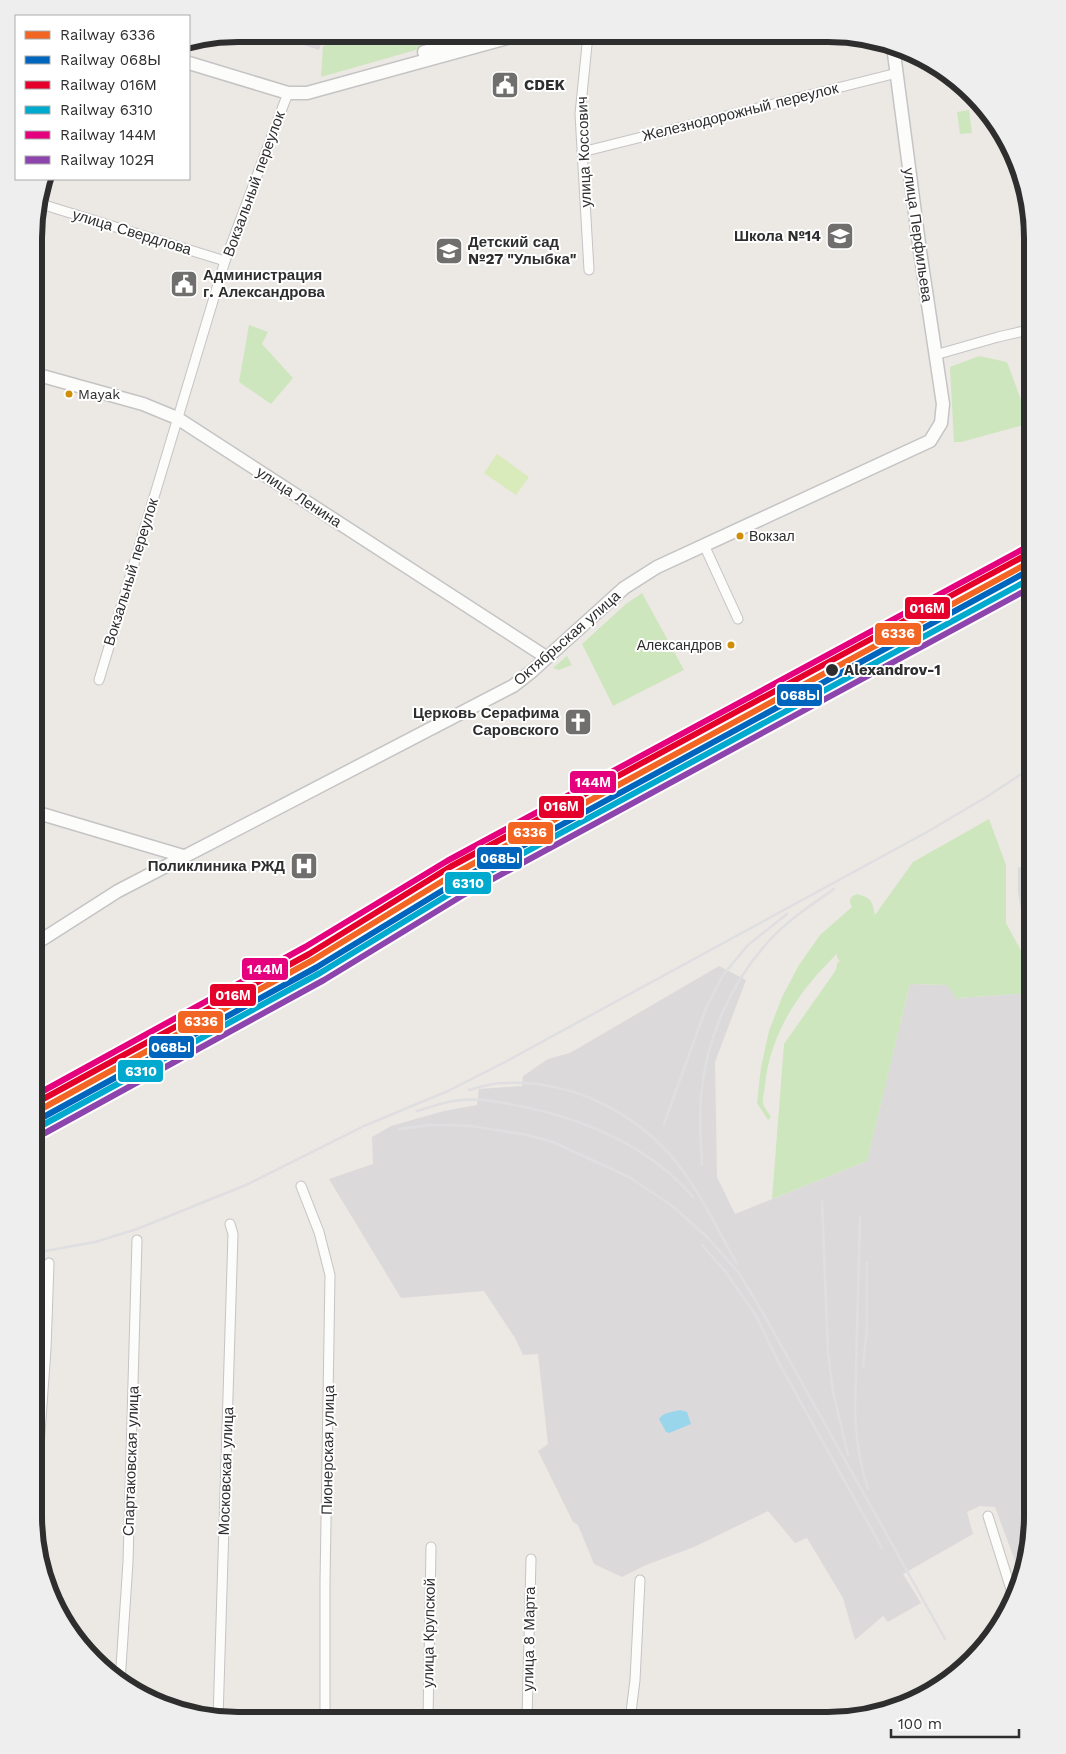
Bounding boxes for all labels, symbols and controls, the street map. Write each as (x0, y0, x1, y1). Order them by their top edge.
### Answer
legend (15, 15, 190, 180)
text: Railway 6336 (60, 26, 155, 44)
text: Railway 068Ы (60, 51, 161, 69)
public building icon: CDEK (490, 70, 520, 100)
text: Railway 016М (60, 76, 157, 94)
place label: CDEK (524, 76, 565, 94)
street label: Железнодорожный переулок (640, 79, 840, 145)
street label: улица Коссович (573, 96, 595, 208)
text: Railway 6310 (60, 101, 153, 119)
street label: Вокзальный переулок (219, 108, 289, 259)
text: Railway 144М (60, 126, 156, 144)
text: Railway 102Я (60, 151, 154, 169)
street label: улица Перфильева (900, 167, 936, 304)
street label: улица Свердлова (70, 205, 194, 259)
school or university icon: Школа №14 (825, 221, 855, 251)
place label: Школа №14 (734, 227, 821, 245)
place label: Детский сад №27 "Улыбка" (468, 233, 577, 268)
school or university icon: Детский сад №27 "Улыбка" (434, 236, 464, 266)
place label: Администрация г. Александрова (203, 266, 326, 301)
public building icon: Администрация г. Александрова (169, 269, 199, 299)
place label: Mayak (78, 386, 120, 402)
marker: Mayak (64, 389, 74, 399)
street label: улица Ленина (253, 463, 345, 532)
street label: Вокзальный переулок (100, 496, 162, 648)
place label: Вокзал (749, 528, 795, 544)
marker: Вокзал (735, 531, 745, 541)
street label: Октябрьская улица (510, 586, 624, 689)
line badge: 016М (904, 596, 951, 620)
text: 016М (909, 600, 945, 616)
line badge: 6336 (874, 622, 922, 646)
text: 6336 (881, 625, 915, 641)
place label: Александров (637, 637, 722, 653)
marker: Александров (726, 640, 736, 650)
place label: Alexandrov-1 (844, 661, 941, 679)
marker: Alexandrov-1 (824, 662, 840, 678)
line badge: 068Ы (776, 683, 823, 707)
text: 068Ы (780, 687, 820, 703)
place label: Церковь Серафима Саровского (413, 704, 560, 739)
church icon: Церковь Серафима Саровского (563, 707, 593, 737)
line badge: 144М (569, 770, 617, 794)
text: 144М (575, 774, 611, 790)
line badge: 016М (538, 795, 585, 819)
text: 016М (543, 798, 579, 814)
line badge: 6336 (507, 821, 554, 845)
text: 6336 (513, 824, 547, 840)
line badge: 068Ы (476, 846, 523, 870)
text: 068Ы (480, 850, 520, 866)
hospital icon: Поликлиника РЖД (289, 851, 319, 881)
place label: Поликлиника РЖД (148, 857, 285, 875)
line badge: 6310 (444, 871, 492, 895)
text: 6310 (452, 875, 484, 891)
line badge: 144М (241, 957, 289, 981)
text: 144М (247, 961, 283, 977)
line badge: 016М (209, 983, 257, 1007)
text: 016М (215, 987, 251, 1003)
line badge: 6336 (177, 1010, 224, 1034)
text: 6336 (184, 1013, 218, 1029)
line badge: 068Ы (148, 1035, 195, 1059)
text: 068Ы (151, 1039, 191, 1055)
line badge: 6310 (117, 1059, 164, 1083)
text: 6310 (125, 1063, 157, 1079)
street label: Пионерская улица (318, 1384, 338, 1515)
street label: Спартаковская улица (119, 1385, 143, 1536)
street label: Московская улица (215, 1406, 237, 1536)
street label: улица Крупской (419, 1578, 439, 1688)
street label: улица 8 Марта (519, 1586, 539, 1692)
scale bar (891, 1706, 1018, 1738)
text: 100 m (898, 1715, 942, 1733)

